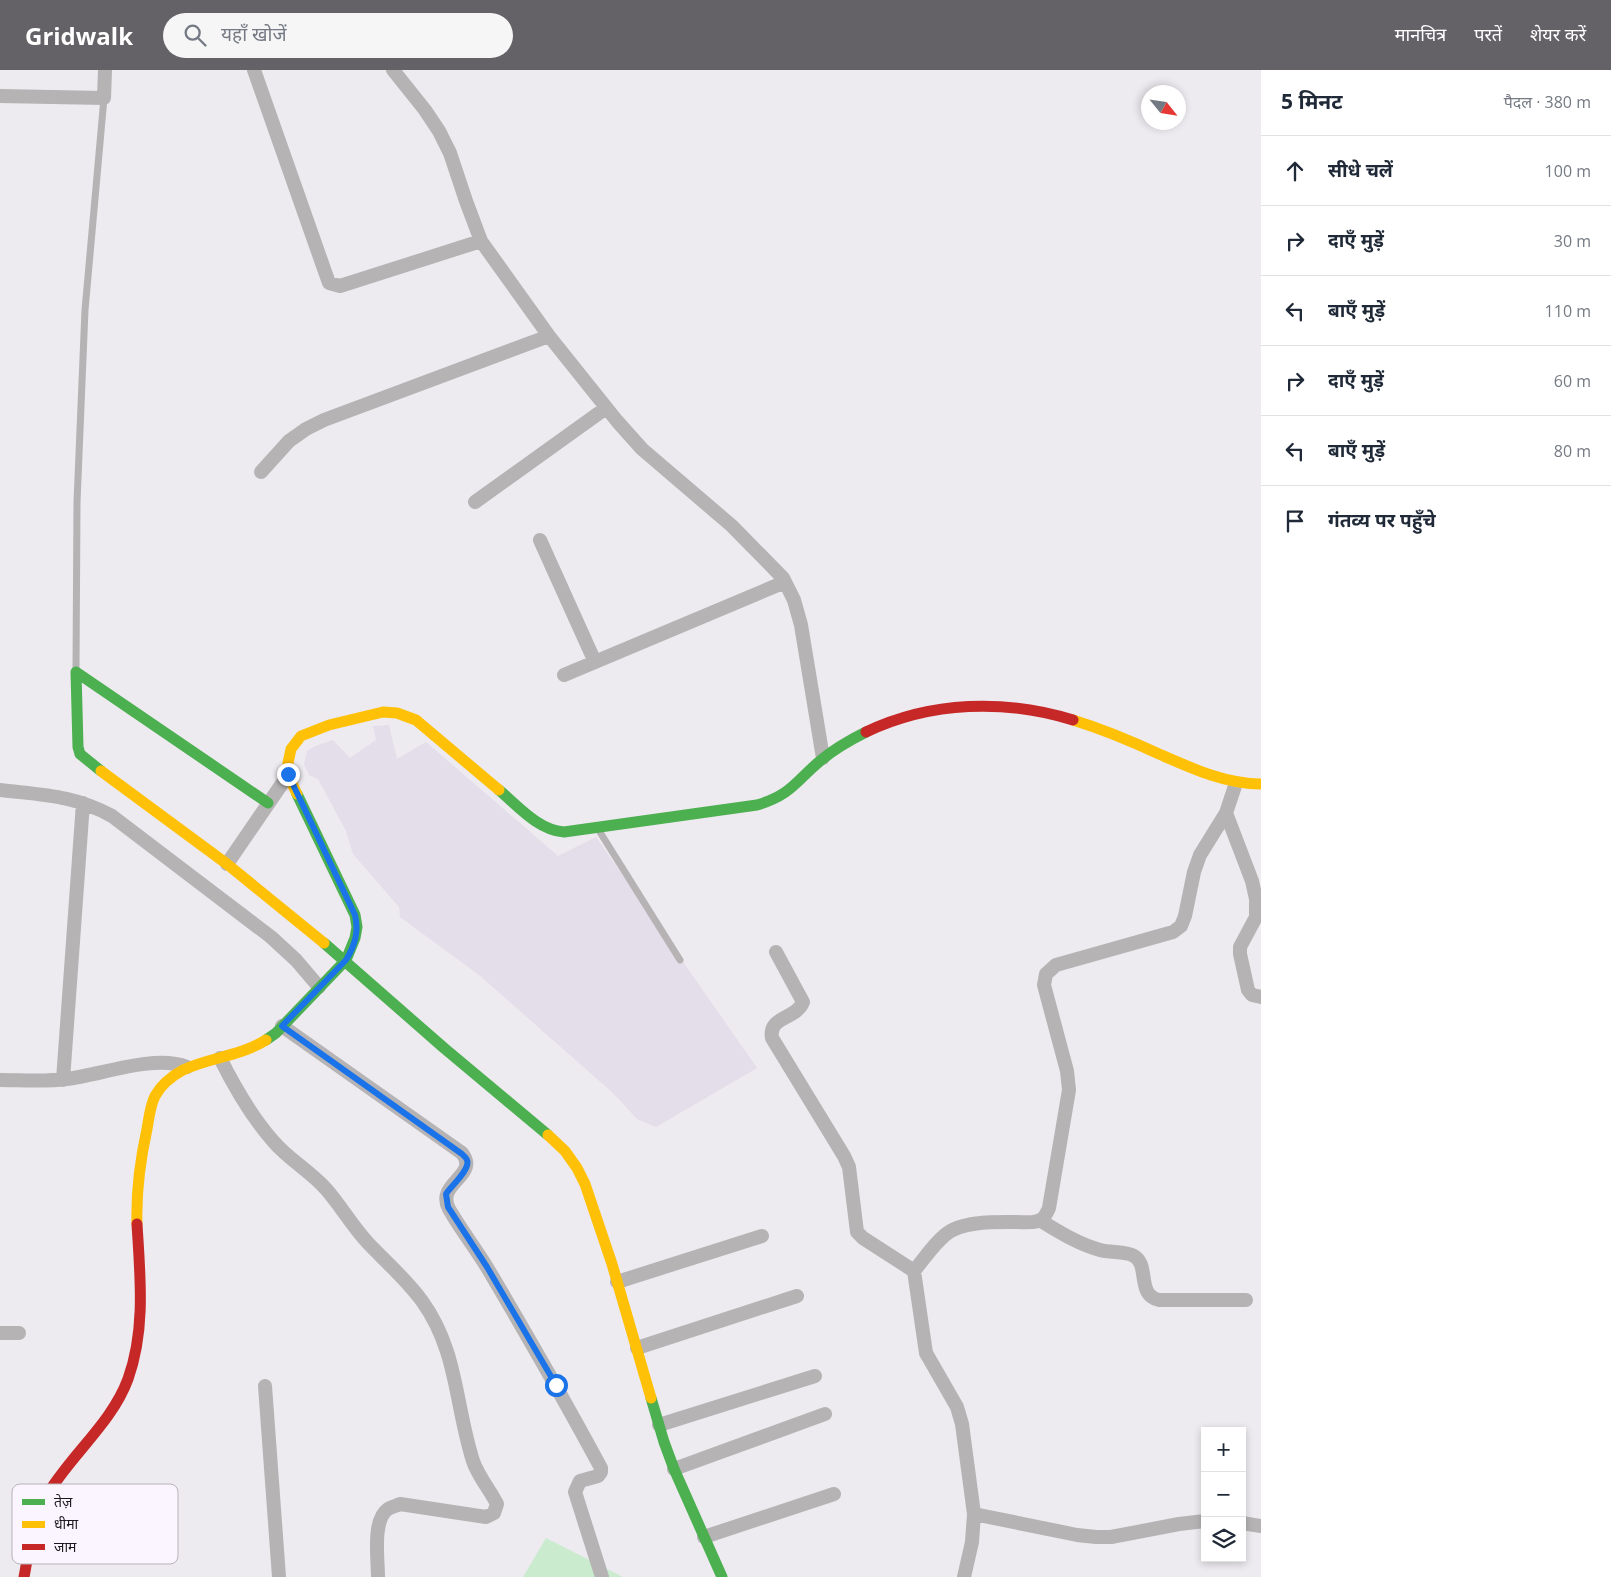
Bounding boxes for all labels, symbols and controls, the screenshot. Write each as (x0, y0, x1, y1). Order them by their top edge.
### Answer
search box (163, 13, 513, 58)
text: Gridwalk (25, 19, 133, 52)
icon: search (181, 21, 209, 49)
text: यहाँ खोजें (221, 21, 287, 47)
text: मानचित्र (1395, 22, 1446, 46)
text: परतें (1474, 22, 1502, 46)
text: शेयर करें (1530, 22, 1586, 46)
north arrow (1141, 85, 1186, 130)
text: 5 मिनट (1281, 87, 1343, 115)
text: पैदल · 380 m (1504, 91, 1591, 113)
icon: ahead (1281, 157, 1309, 185)
text: सीधे चलें (1328, 157, 1393, 183)
text: 100 m (1545, 160, 1591, 182)
icon: right (1281, 227, 1309, 255)
text: दाएँ मुड़ें (1328, 227, 1384, 253)
text: 30 m (1554, 230, 1591, 252)
icon: left (1281, 297, 1309, 325)
text: बाएँ मुड़ें (1328, 297, 1385, 323)
text: 110 m (1545, 300, 1591, 322)
icon: right (1281, 367, 1309, 395)
text: दाएँ मुड़ें (1328, 367, 1384, 393)
text: 60 m (1554, 370, 1591, 392)
icon: left (1281, 437, 1309, 465)
text: बाएँ मुड़ें (1328, 437, 1385, 463)
text: 80 m (1554, 440, 1591, 462)
icon: arrive (1281, 507, 1309, 535)
text: गंतव्य पर पहुँचे (1328, 507, 1436, 533)
route end (277, 763, 300, 786)
route start (545, 1374, 568, 1397)
map controls (1201, 1427, 1246, 1562)
button: + (1201, 1427, 1246, 1472)
button: − (1201, 1472, 1246, 1517)
legend (12, 1484, 178, 1564)
text: तेज़ (54, 1492, 73, 1511)
text: धीमा (54, 1514, 79, 1533)
button: layers (1201, 1517, 1246, 1562)
text: जाम (54, 1537, 77, 1556)

